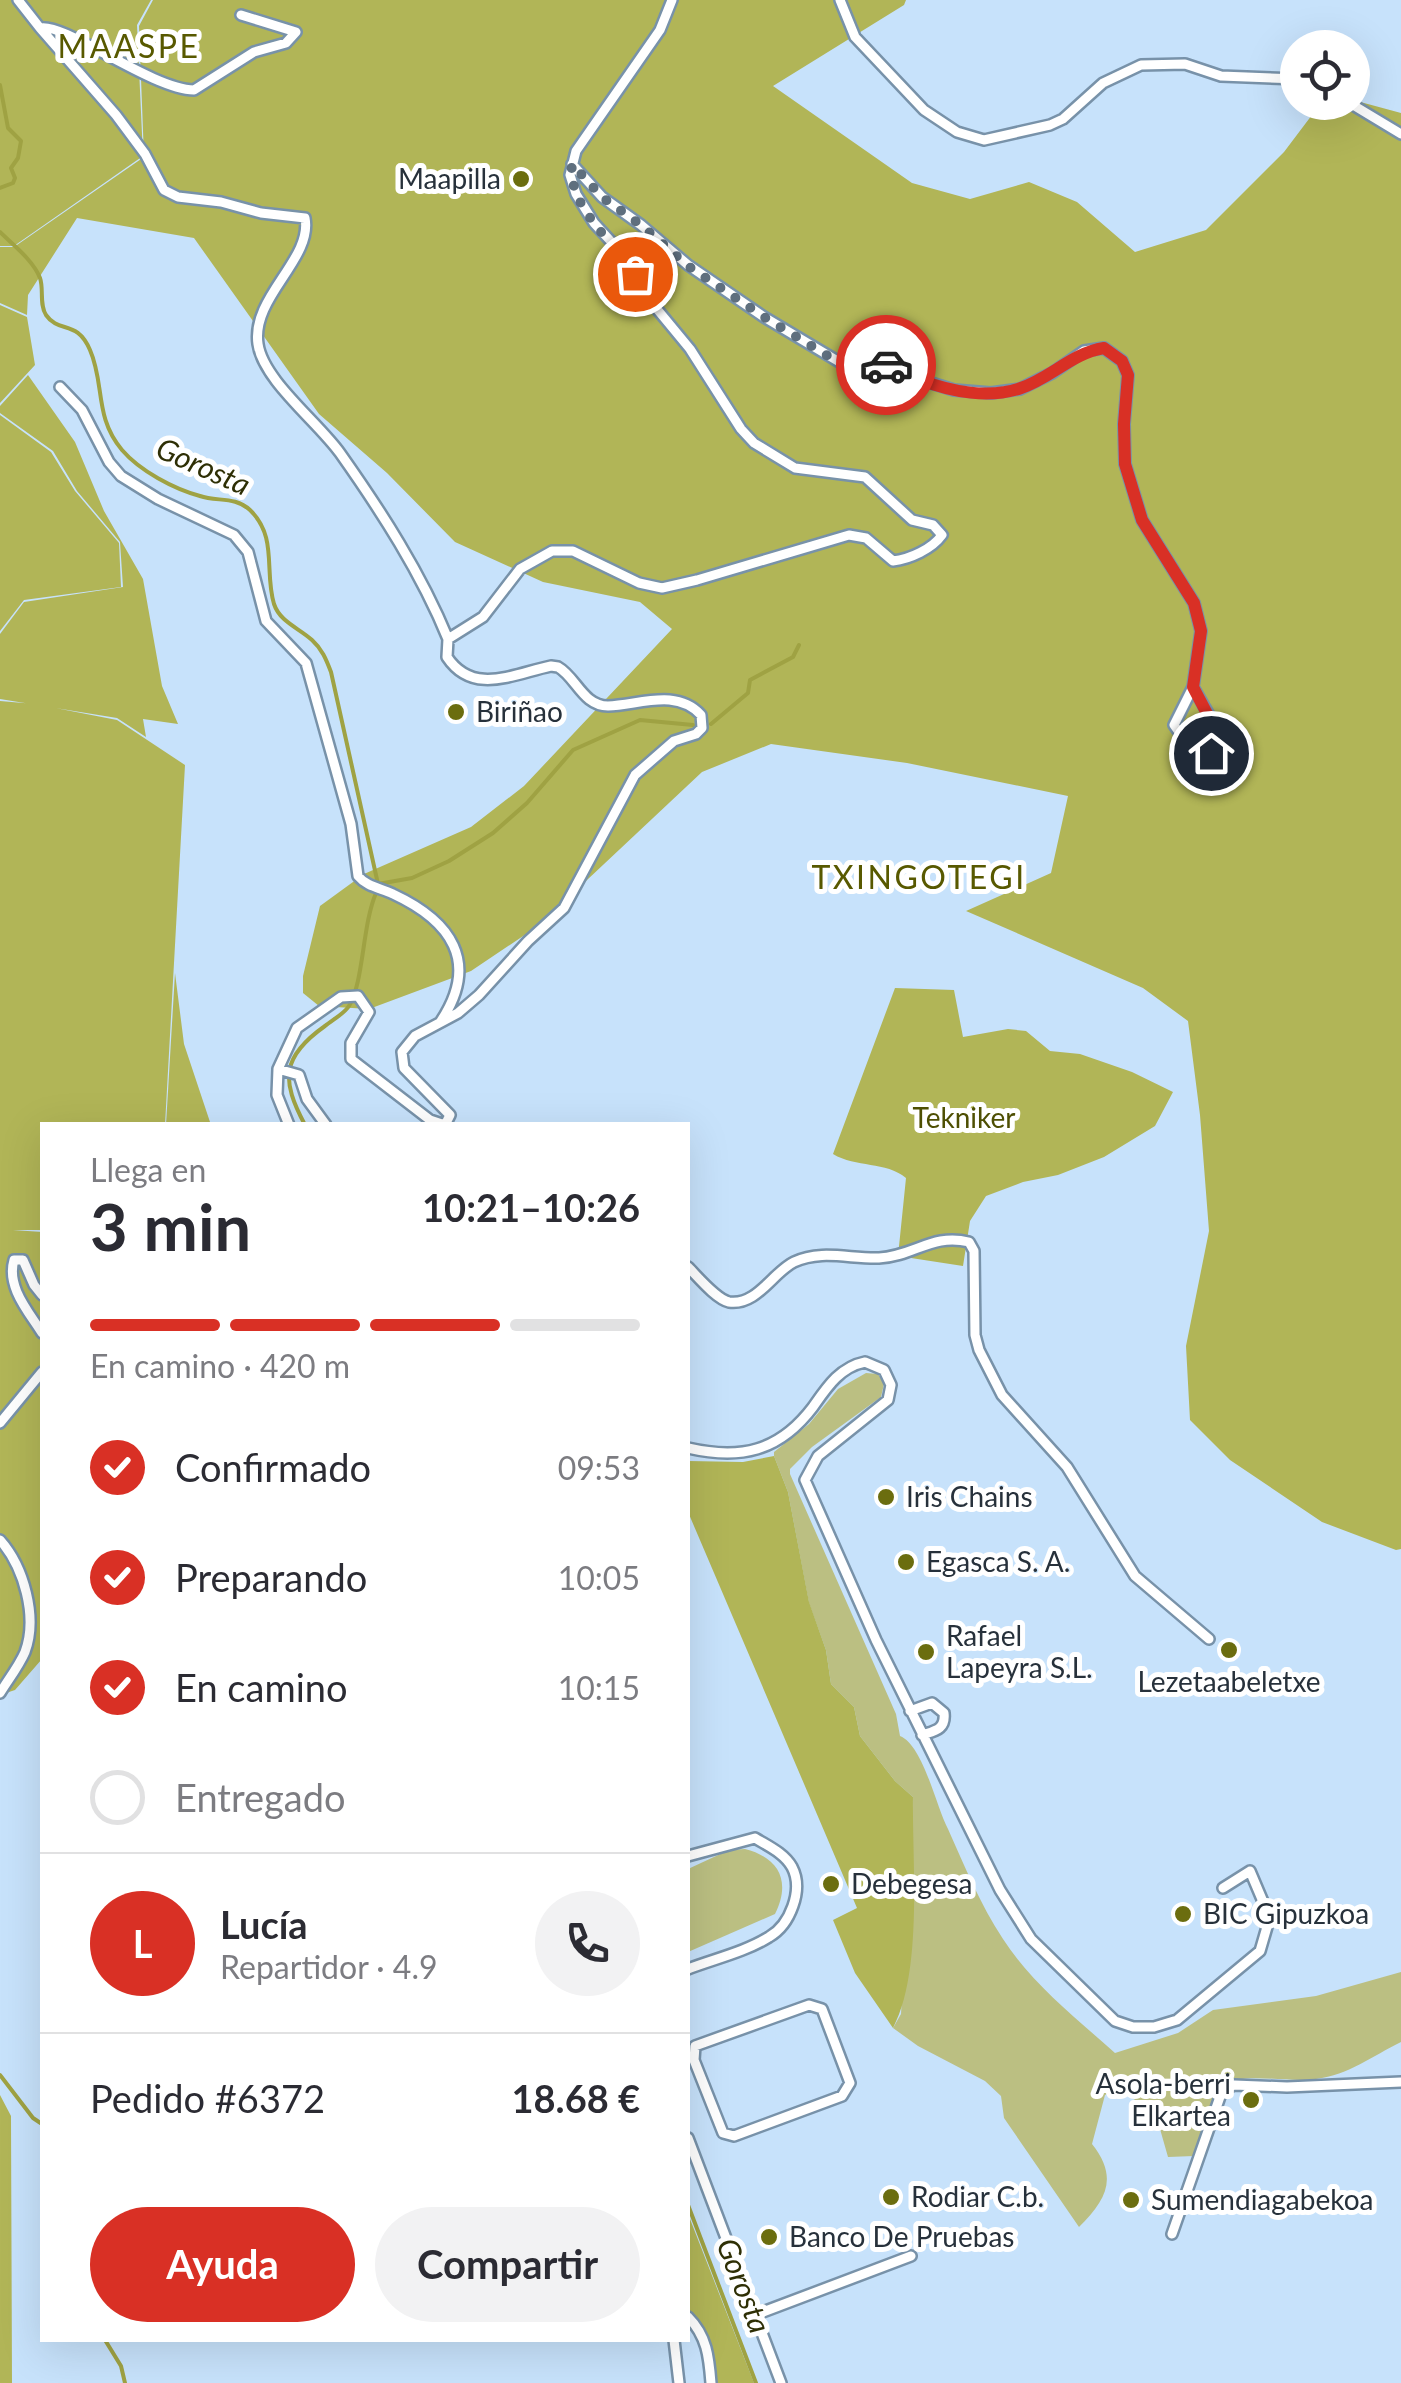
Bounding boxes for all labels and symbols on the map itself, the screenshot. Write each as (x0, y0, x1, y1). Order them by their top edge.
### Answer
district label: MAASPE (57, 26, 201, 65)
place label: Maapilla (398, 161, 501, 195)
marker: Maapilla (510, 168, 532, 190)
pin (593, 232, 678, 317)
courier (836, 315, 936, 415)
water label: Gorosta (151, 429, 256, 502)
place label: Biriñao (476, 694, 563, 728)
marker: Biriñao (445, 701, 467, 723)
pin (1169, 711, 1254, 796)
district label: TXINGOTEGI (811, 857, 1027, 896)
park label: Tekniker (913, 1100, 1015, 1134)
place label: Iris Chains (906, 1479, 1033, 1513)
marker: Iris Chains (875, 1486, 897, 1508)
place label: Egasca S. A. (926, 1544, 1070, 1578)
marker: Egasca S. A. (895, 1551, 917, 1573)
place label: Rafael Lapeyra S.L. (946, 1618, 1093, 1684)
marker: Lezetaabeletxe (1218, 1639, 1240, 1661)
marker: Rafael Lapeyra S.L. (915, 1641, 937, 1663)
place label: Lezetaabeletxe (1138, 1664, 1320, 1698)
place label: Debegesa (851, 1866, 973, 1900)
marker: Debegesa (820, 1873, 842, 1895)
place label: BIC Gipuzkoa (1203, 1896, 1369, 1930)
marker: BIC Gipuzkoa (1172, 1903, 1194, 1925)
place label: Asola-berri Elkartea (1096, 2066, 1231, 2132)
marker: Asola-berri Elkartea (1240, 2089, 1262, 2111)
place label: Rodiar C.b. (911, 2179, 1044, 2213)
place label: Sumendiagabekoa (1151, 2182, 1373, 2216)
marker: Rodiar C.b. (880, 2186, 902, 2208)
marker: Sumendiagabekoa (1120, 2189, 1142, 2211)
place label: Banco De Pruebas (789, 2219, 1014, 2253)
marker: Banco De Pruebas (758, 2226, 780, 2248)
water label: Gorosta (710, 2233, 779, 2338)

